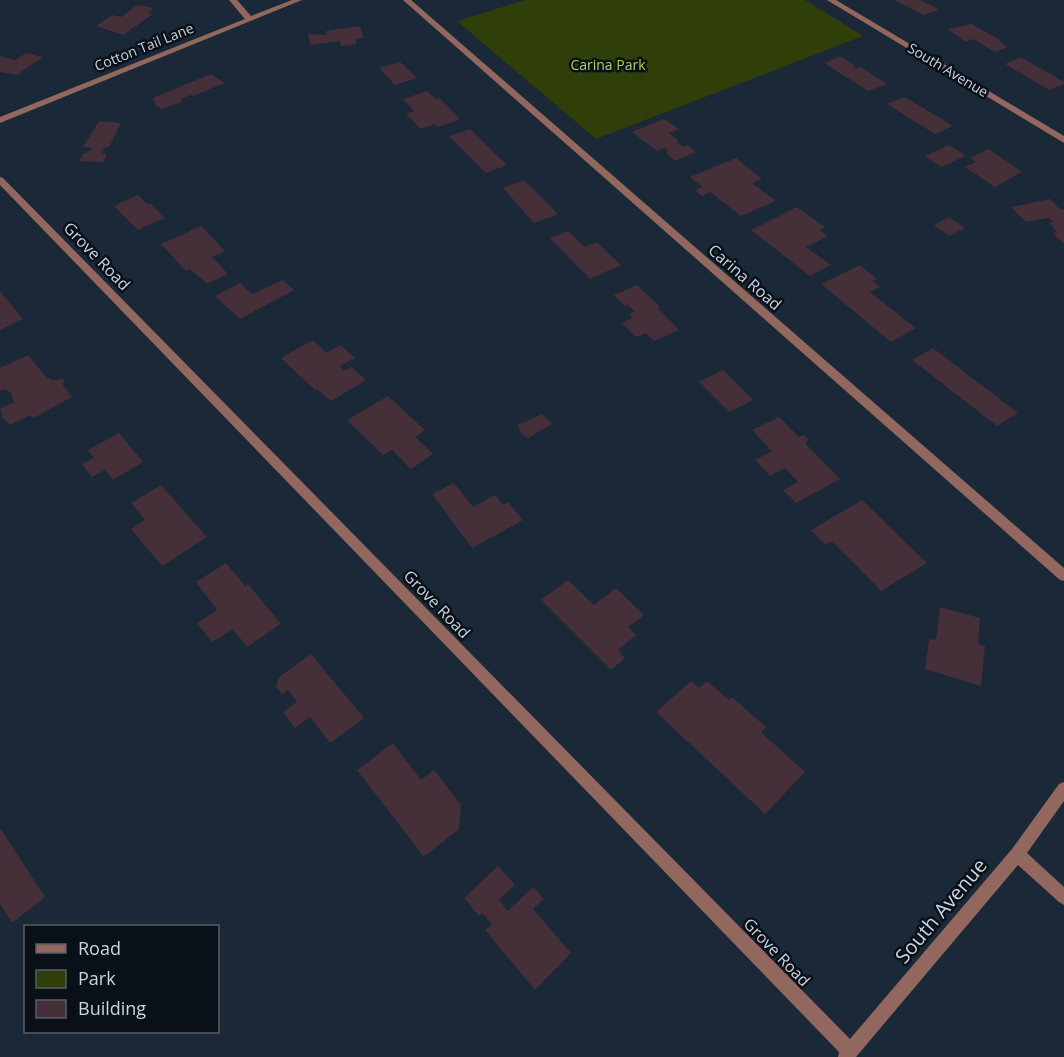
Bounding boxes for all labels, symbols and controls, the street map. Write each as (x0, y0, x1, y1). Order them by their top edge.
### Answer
street label: Cotton Tail Lane (91, 18, 196, 75)
street label: South Avenue (905, 38, 992, 101)
park label: Carina Park (570, 55, 646, 74)
street label: Grove Road (59, 217, 135, 295)
street label: Carina Road (704, 239, 786, 315)
street label: Grove Road (399, 565, 475, 643)
street label: South Avenue (889, 852, 993, 969)
street label: Grove Road (739, 913, 815, 991)
legend (24, 925, 219, 1033)
text: Road (78, 936, 121, 960)
text: Park (78, 966, 116, 990)
text: Building (78, 996, 146, 1020)

